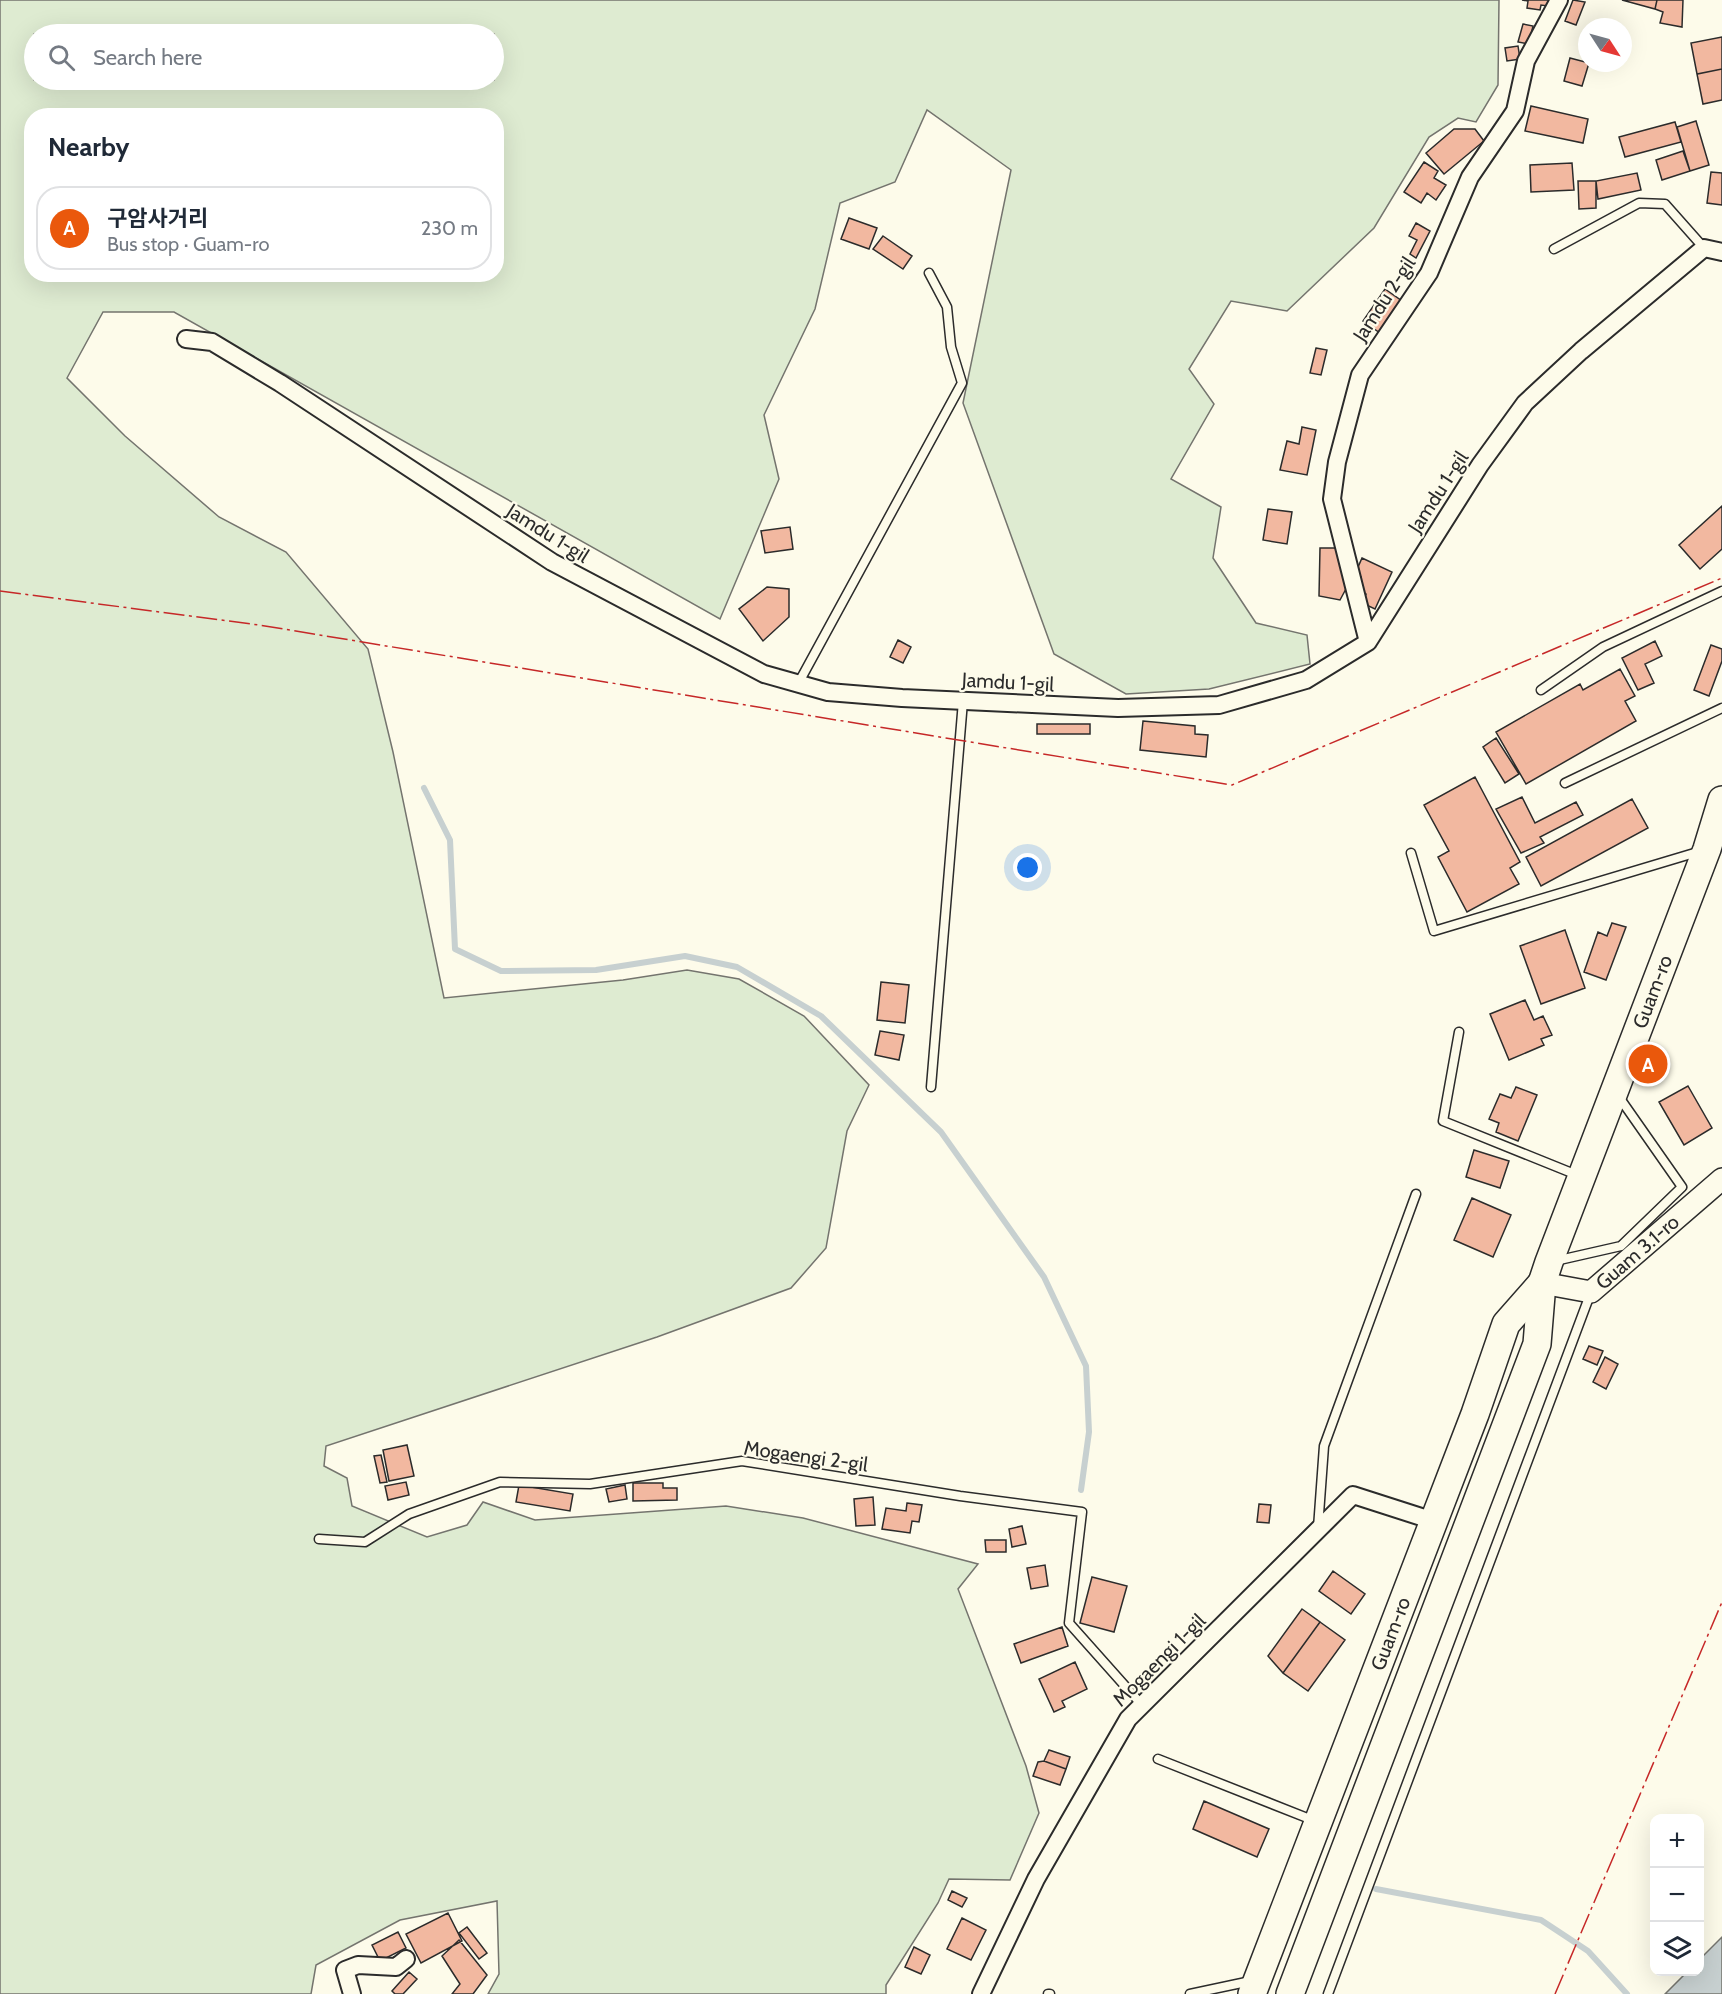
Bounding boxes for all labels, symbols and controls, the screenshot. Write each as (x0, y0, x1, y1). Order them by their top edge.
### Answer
north arrow (1578, 18, 1632, 72)
search box (24, 24, 504, 90)
icon: search (45, 41, 78, 74)
text: Search here (93, 44, 202, 71)
text: Nearby (48, 131, 129, 163)
text: 구암사거리 (107, 205, 208, 232)
text: A (63, 216, 76, 240)
text: 230 m (421, 216, 478, 240)
text: Bus stop · Guam-ro (107, 232, 269, 256)
street label: Jamdu 2-gil (1347, 252, 1420, 347)
street label: Jamdu 1-gil (1402, 446, 1473, 538)
street label: Jamdu 1-gil (502, 498, 594, 568)
street label: Jamdu 1-gil (960, 668, 1055, 696)
your location (1013, 853, 1042, 882)
street label: Guam-ro (1627, 952, 1677, 1032)
pin: A (1628, 1042, 1668, 1086)
street label: Guam 3.1-ro (1591, 1210, 1684, 1295)
street label: Mogaengi 2-gil (742, 1435, 870, 1477)
street label: Guam-ro (1366, 1594, 1415, 1674)
street label: Mogaengi 1-gil (1108, 1608, 1211, 1711)
map controls (1650, 1814, 1704, 1976)
button: + (1650, 1814, 1704, 1868)
button: − (1650, 1868, 1704, 1922)
button: layers (1650, 1922, 1704, 1976)

